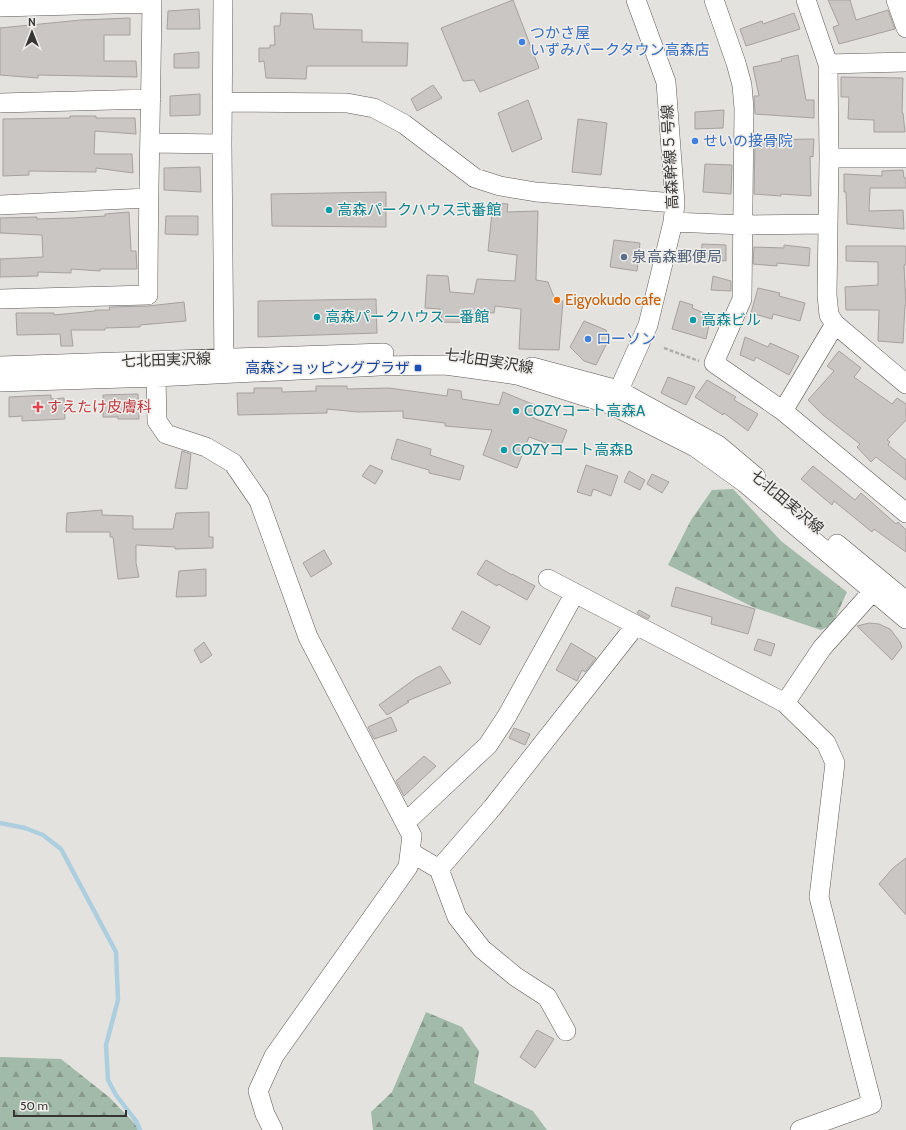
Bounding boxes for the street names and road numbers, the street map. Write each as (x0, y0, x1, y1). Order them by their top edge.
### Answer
street label: 高森幹線５号線 (658, 104, 682, 210)
street label: 七北田実沢線 (443, 345, 535, 377)
street label: 七北田実沢線 (121, 349, 211, 371)
street label: 七北田実沢線 (747, 466, 827, 538)

